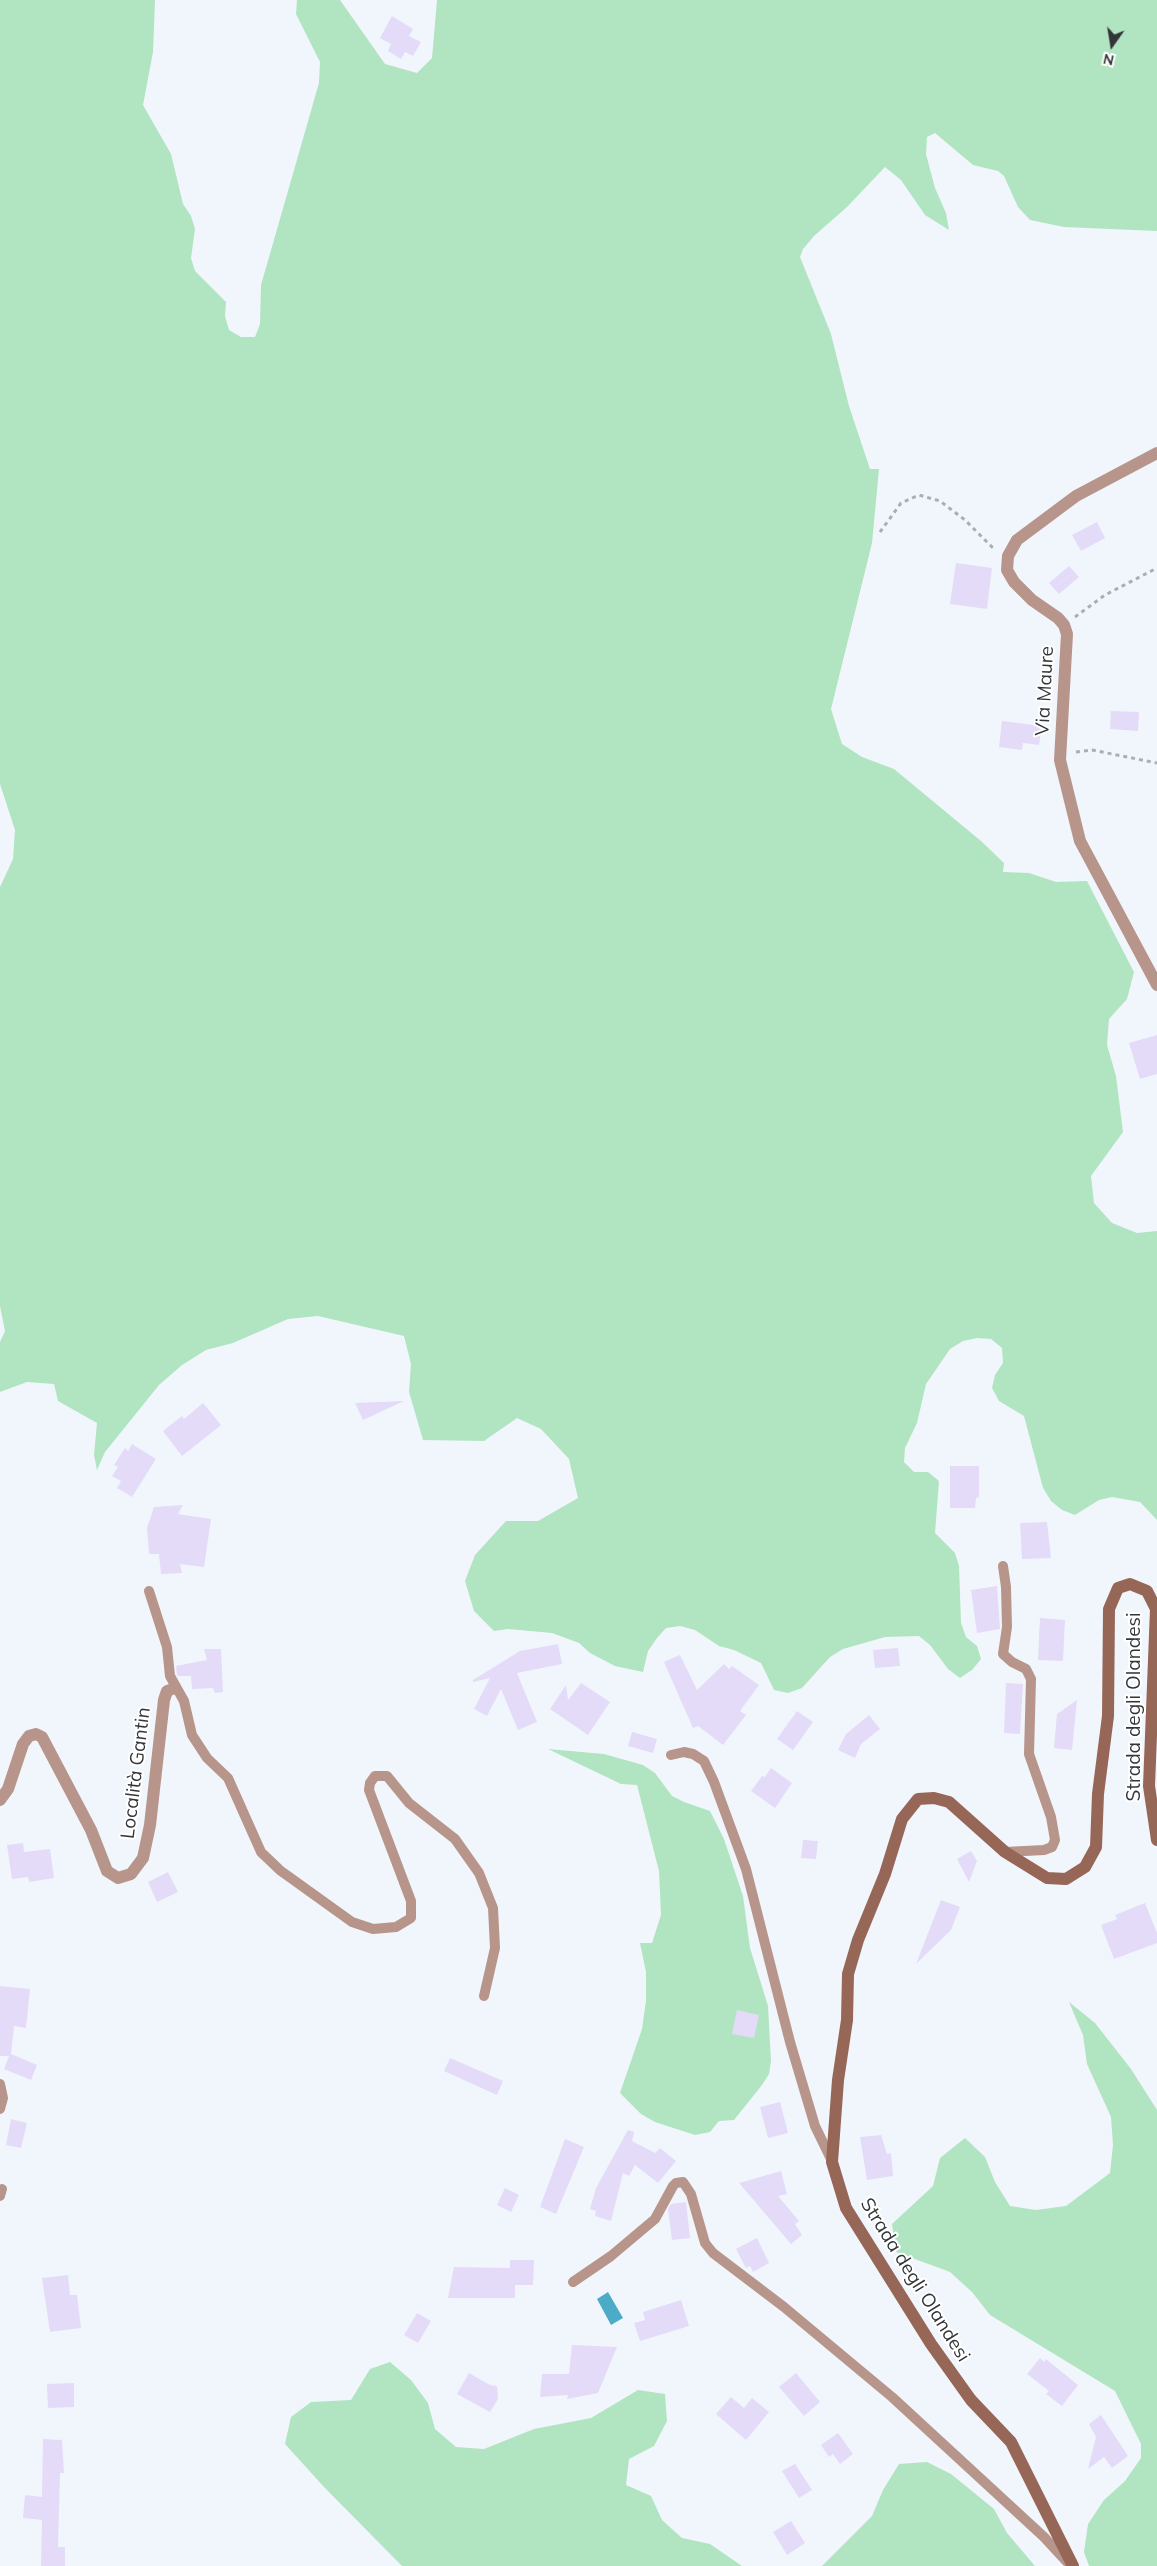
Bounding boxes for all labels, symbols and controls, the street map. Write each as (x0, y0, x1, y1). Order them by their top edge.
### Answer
north arrow (1087, 20, 1137, 70)
text: N (1101, 50, 1116, 70)
street label: Via Maure (1031, 646, 1059, 736)
street label: Strada degli Olandesi (1123, 1612, 1145, 1802)
street label: Località Gantin (117, 1706, 155, 1840)
street label: Strada degli Olandesi (855, 2194, 975, 2366)

